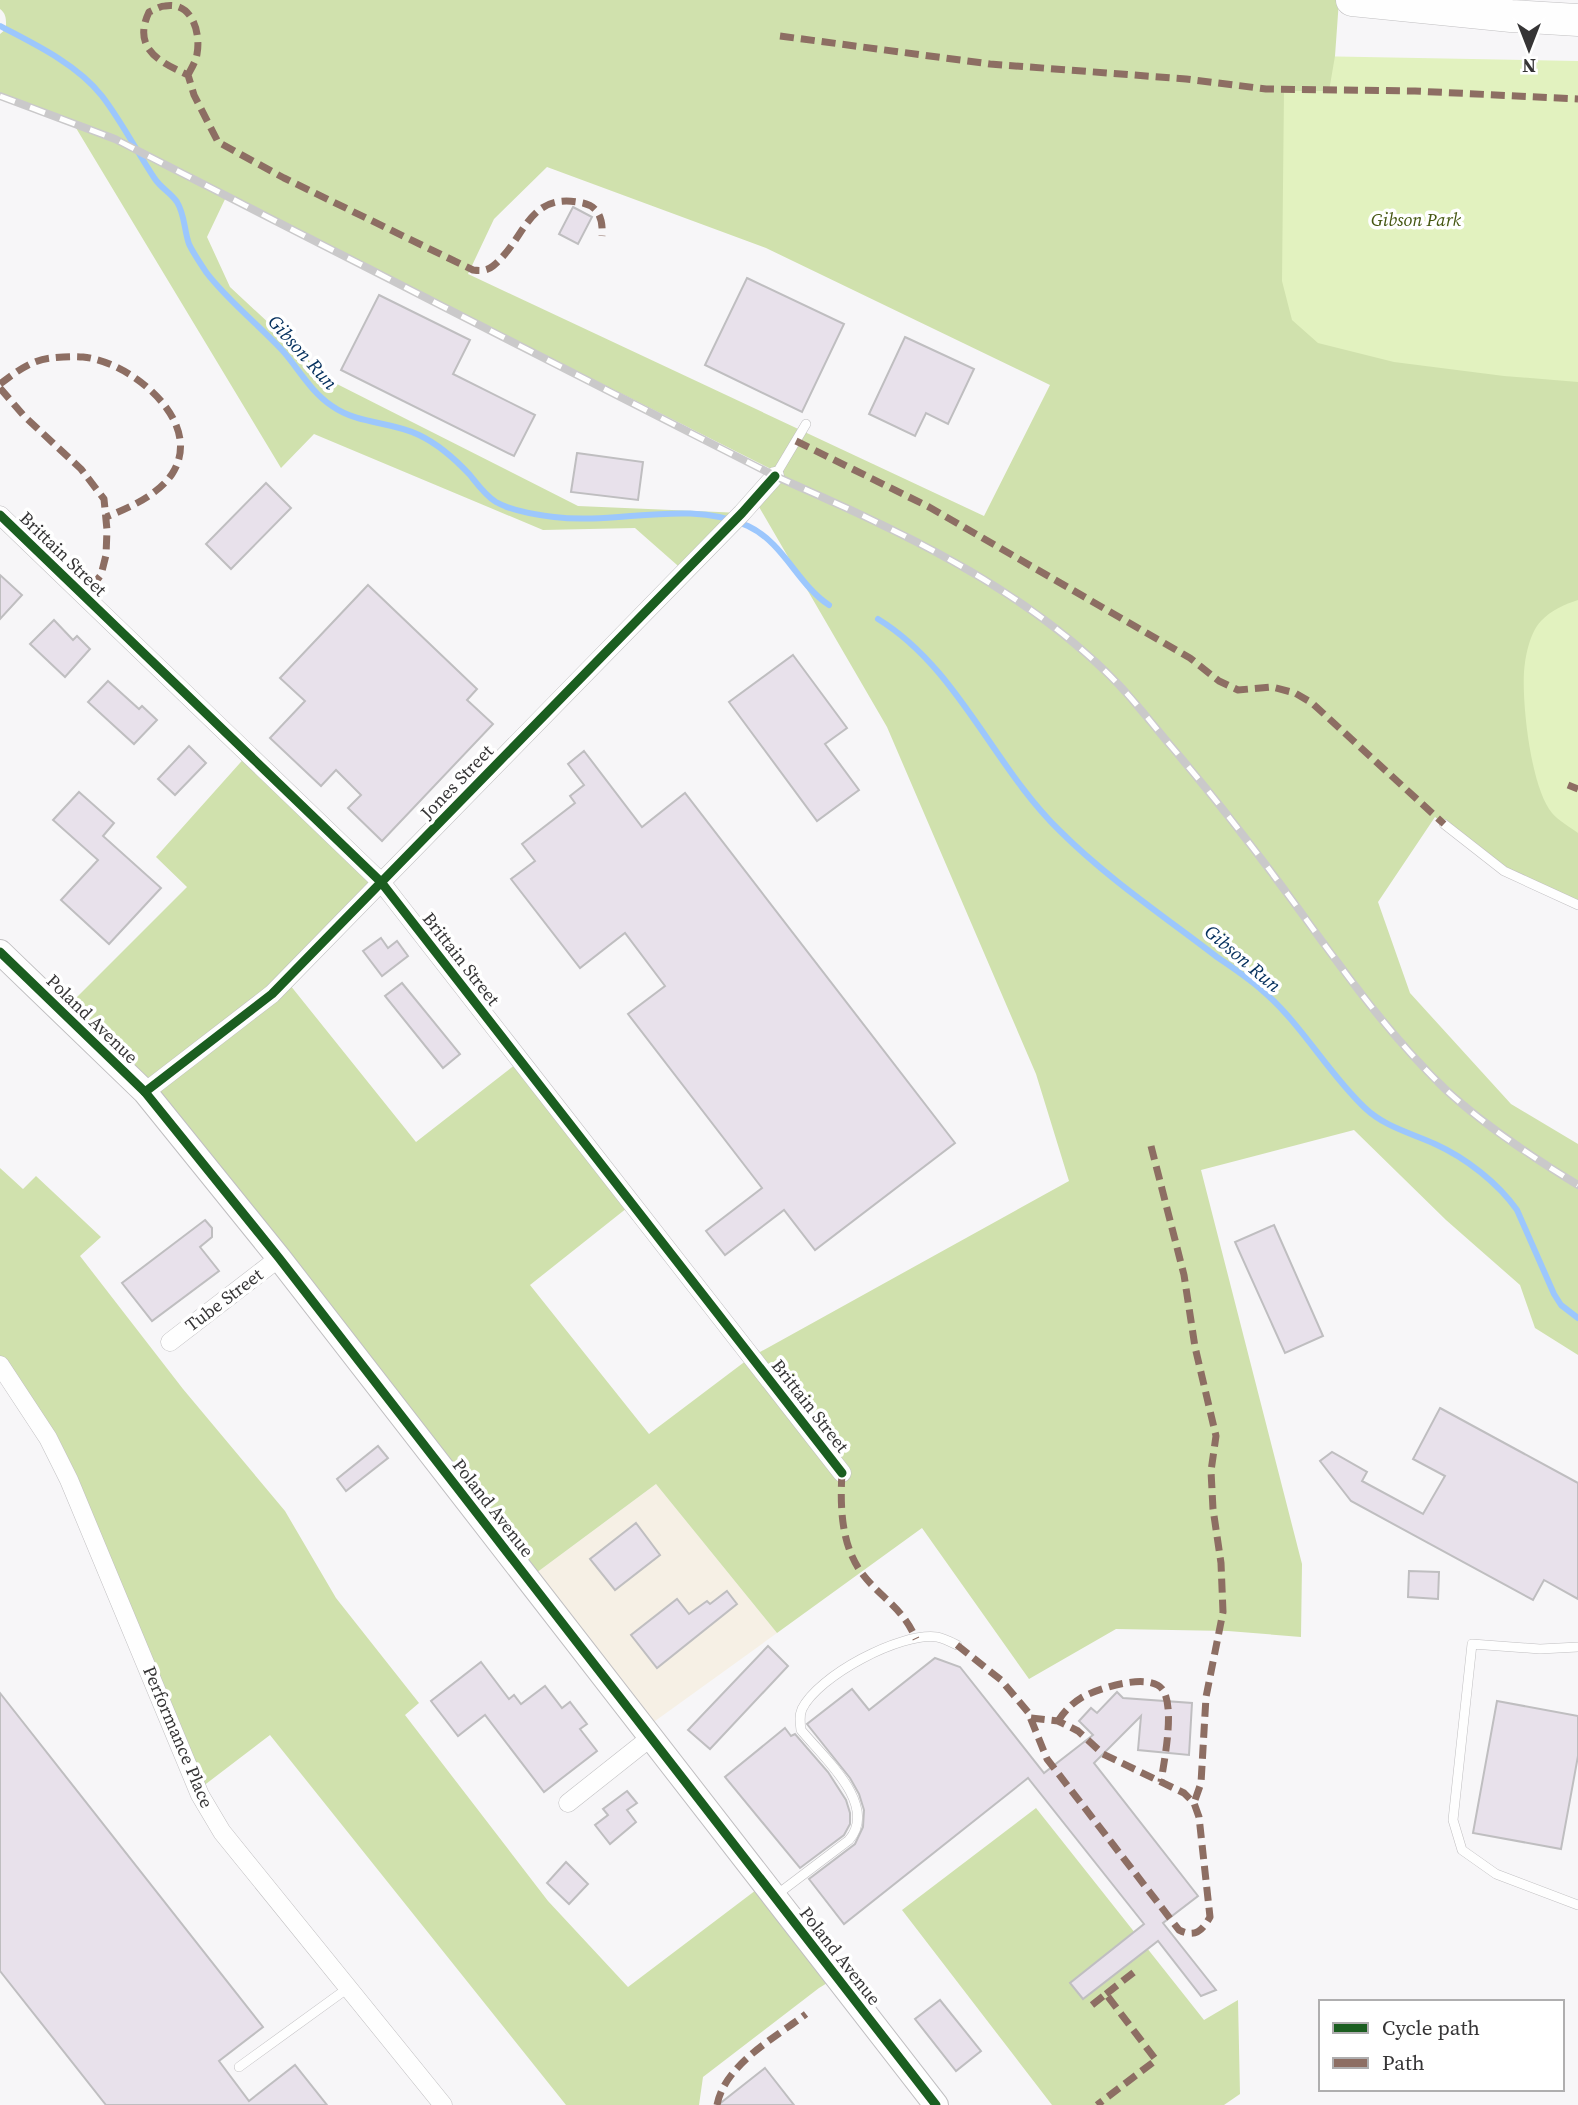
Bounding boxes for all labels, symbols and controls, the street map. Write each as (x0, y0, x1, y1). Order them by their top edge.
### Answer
north arrow (1494, 14, 1564, 84)
text: N (1522, 53, 1536, 79)
park label: Gibson Park (1371, 207, 1462, 232)
water label: Gibson Run (262, 309, 344, 395)
street label: Brittain Street (14, 506, 113, 602)
street label: Jones Street (414, 739, 499, 825)
street label: Brittain Street (417, 907, 506, 1011)
water label: Gibson Run (1199, 918, 1287, 998)
street label: Poland Avenue (41, 968, 144, 1069)
street label: Tube Street (180, 1262, 268, 1337)
street label: Brittain Street (766, 1354, 855, 1458)
street label: Poland Avenue (447, 1453, 540, 1562)
street label: Performance Place (137, 1662, 220, 1812)
street label: Poland Avenue (794, 1901, 887, 2010)
legend (1319, 2000, 1564, 2091)
text: Cycle path (1382, 2013, 1480, 2042)
text: Path (1382, 2048, 1425, 2077)

